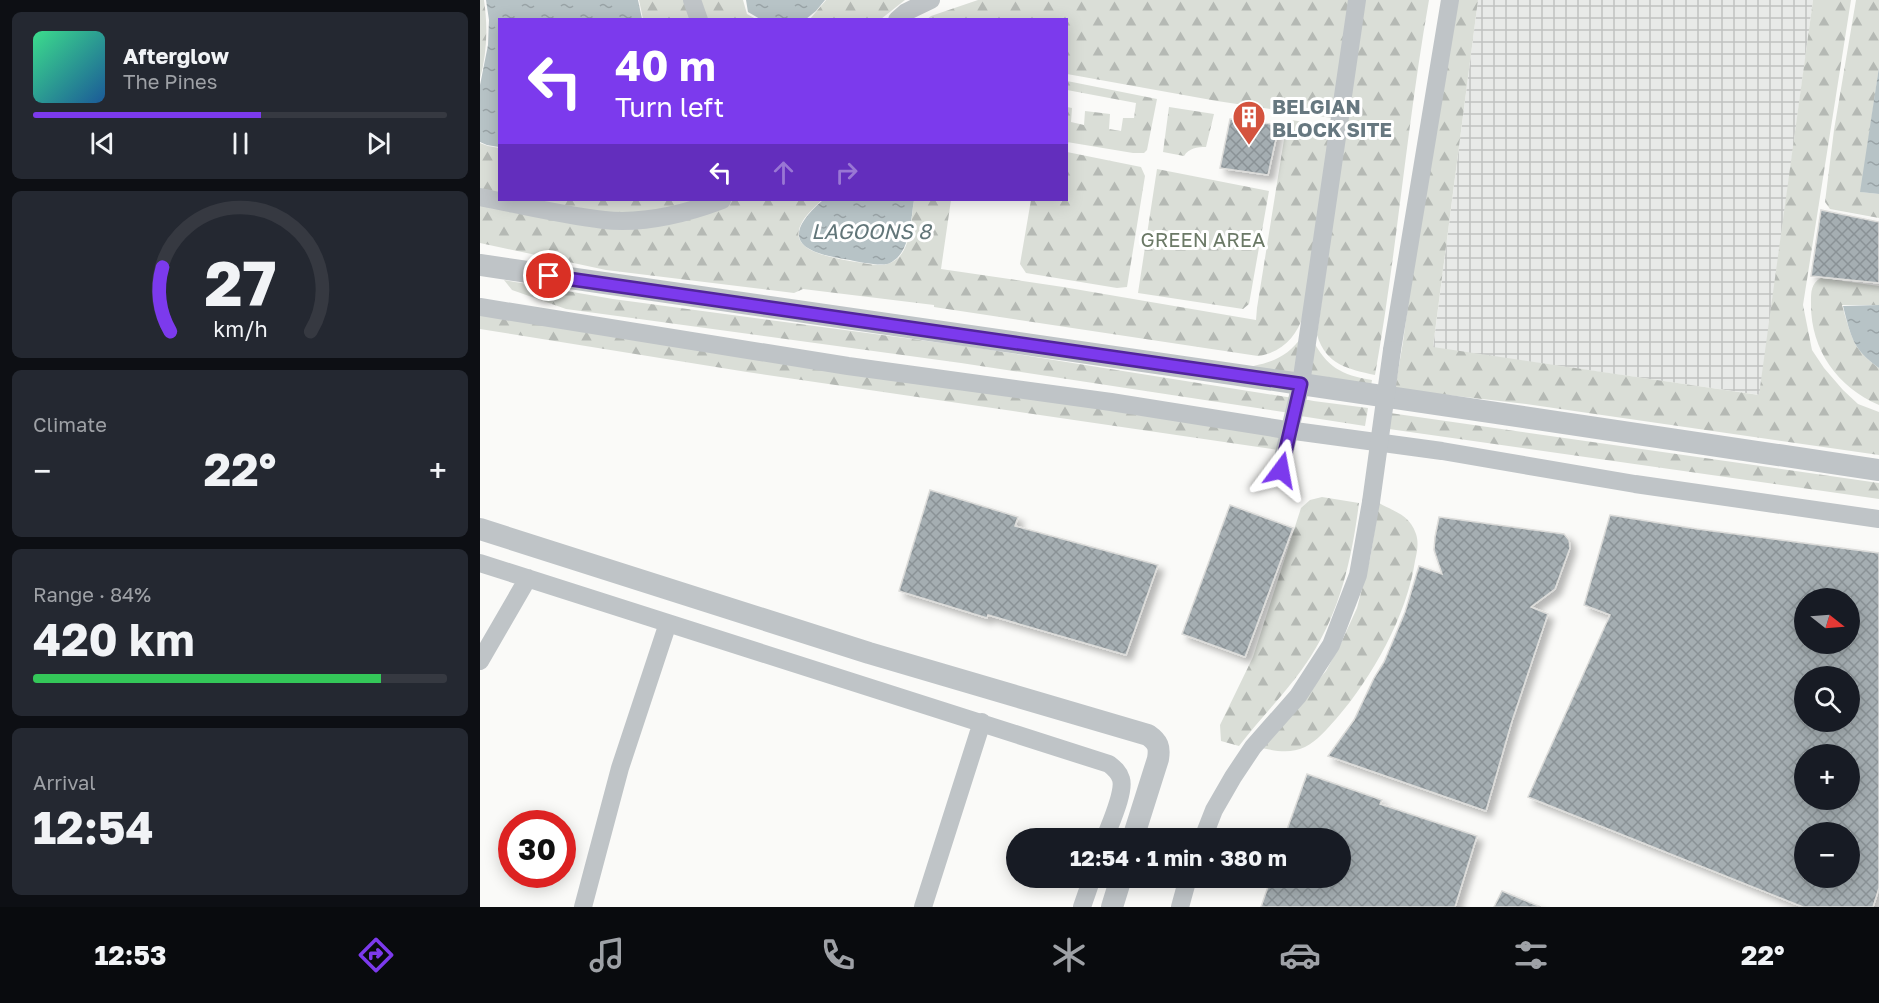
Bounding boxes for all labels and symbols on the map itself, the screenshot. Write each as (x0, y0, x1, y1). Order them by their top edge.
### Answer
place label: BELGIAN BLOCK SITE (1272, 94, 1392, 141)
building icon: BELGIAN BLOCK SITE (1231, 99, 1267, 146)
water label: LAGOONS 8 (811, 218, 933, 244)
park label: GREEN AREA (1141, 227, 1265, 251)
pin (523, 250, 574, 301)
position arrow (1249, 438, 1313, 502)
north arrow (1794, 588, 1860, 654)
speed limit sign: 30 (498, 810, 576, 888)

